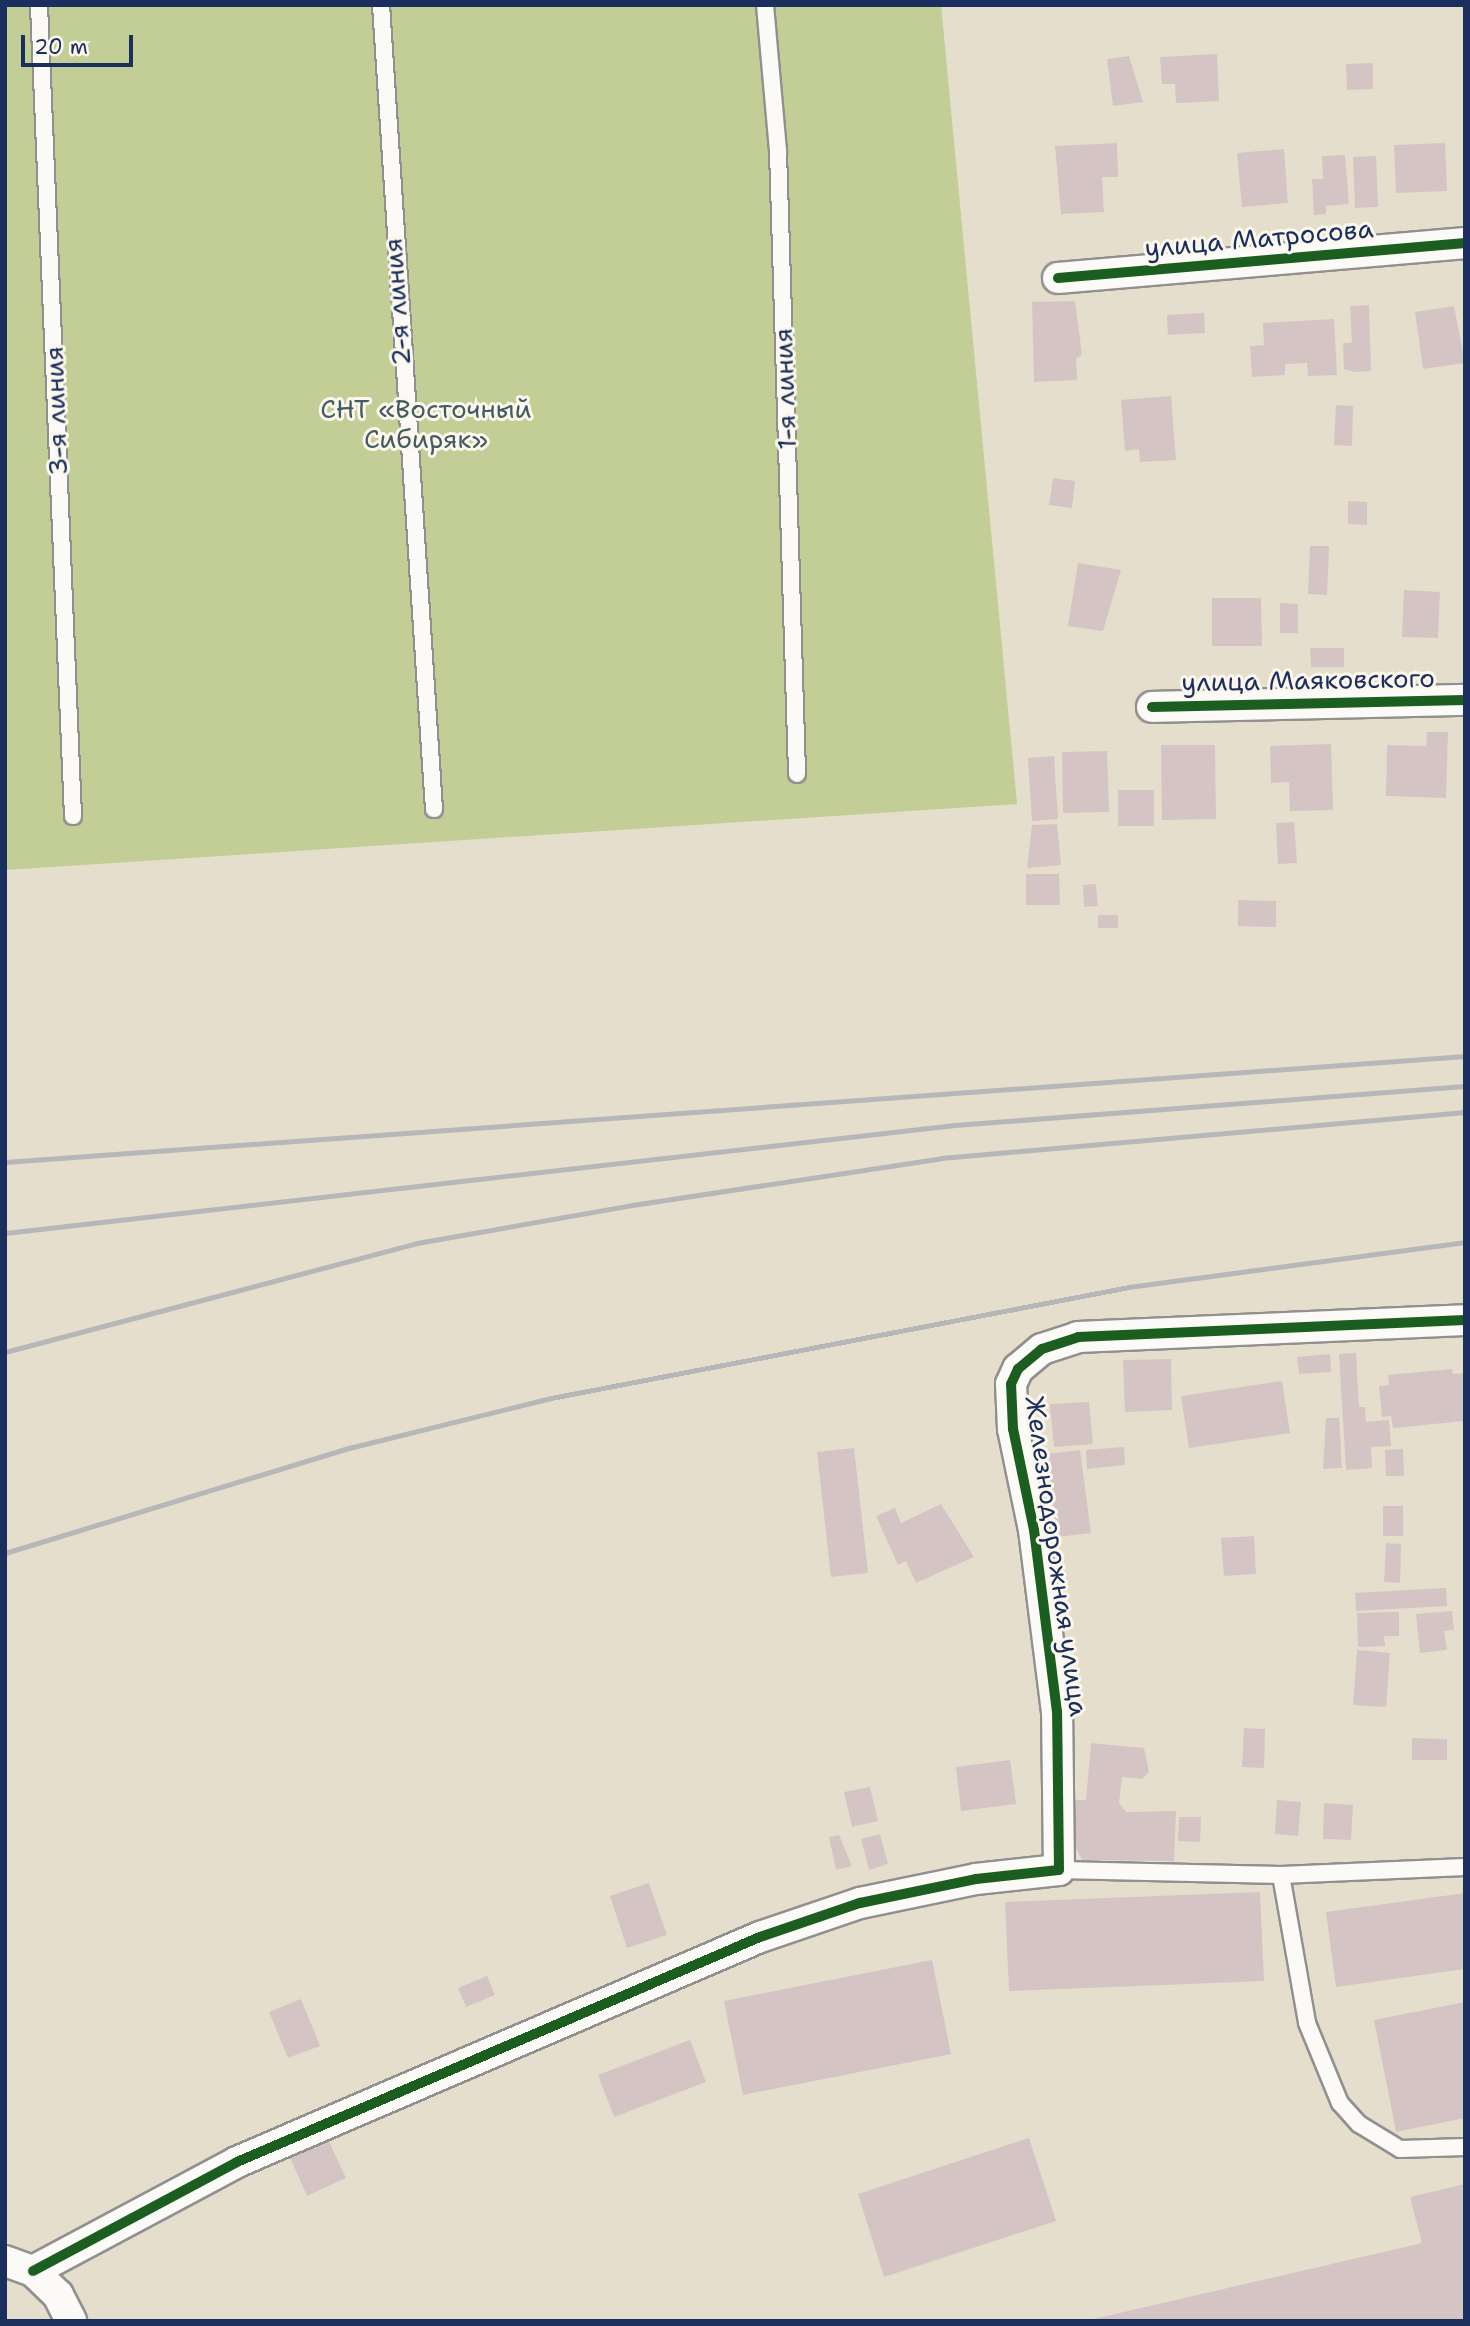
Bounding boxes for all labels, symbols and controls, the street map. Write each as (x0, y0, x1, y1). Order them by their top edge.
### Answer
scale bar (24, 21, 136, 65)
text: 20 m (34, 33, 88, 61)
street label: улица Матросова (1143, 212, 1375, 264)
street label: 2-я линия (377, 237, 417, 367)
street label: 1-я линия (767, 328, 803, 450)
street label: 3-я линия (38, 346, 74, 476)
park label: СНТ «Восточный Сибиряк» (320, 393, 532, 454)
street label: улица Маяковского (1181, 662, 1435, 698)
street label: Железнодорожная улица (1019, 1394, 1095, 1718)

